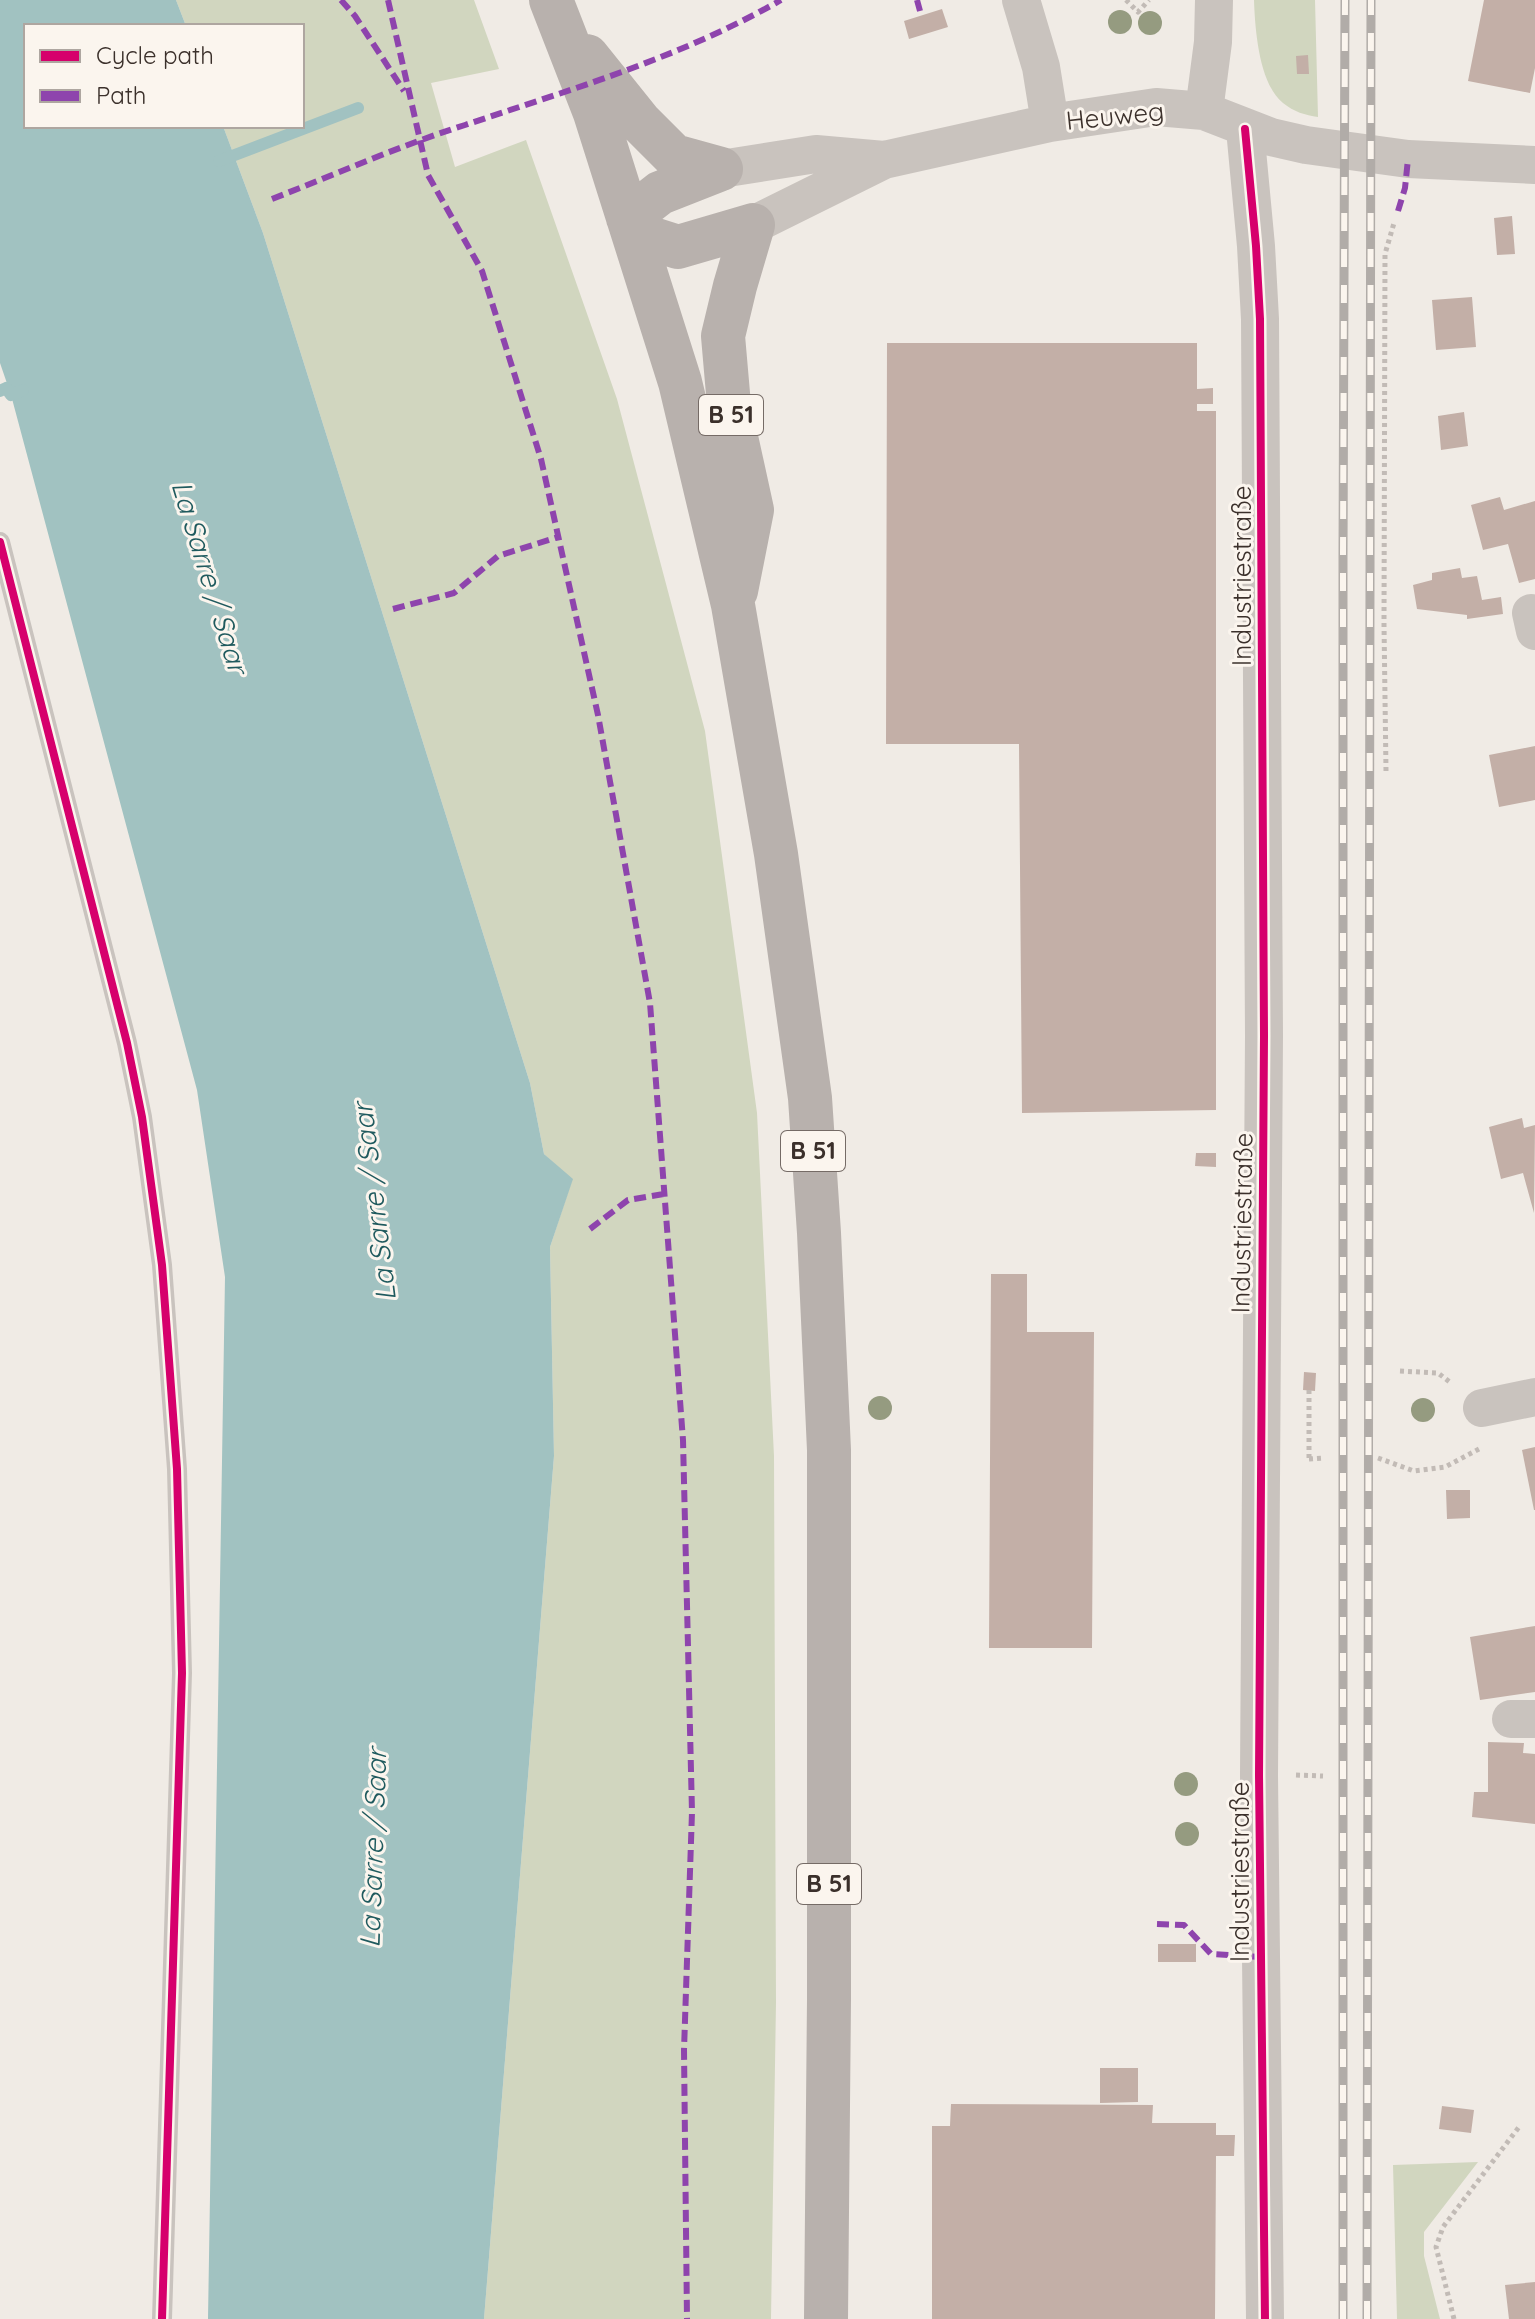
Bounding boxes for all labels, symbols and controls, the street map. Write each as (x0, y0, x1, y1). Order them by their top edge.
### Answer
legend (24, 24, 304, 128)
text: Cycle path (96, 40, 214, 70)
text: Path (96, 80, 147, 110)
street label: Heuweg (1064, 94, 1166, 137)
road number: B 51 (699, 395, 763, 435)
water label: La Sarre / Saar (165, 476, 257, 680)
street label: Industriestraße (1225, 486, 1258, 666)
water label: La Sarre / Saar (344, 1098, 403, 1303)
road number: B 51 (781, 1131, 845, 1171)
street label: Industriestraße (1223, 1132, 1260, 1314)
water label: La Sarre / Saar (352, 1744, 394, 1948)
street label: Industriestraße (1223, 1782, 1256, 1962)
road number: B 51 (797, 1864, 861, 1904)

